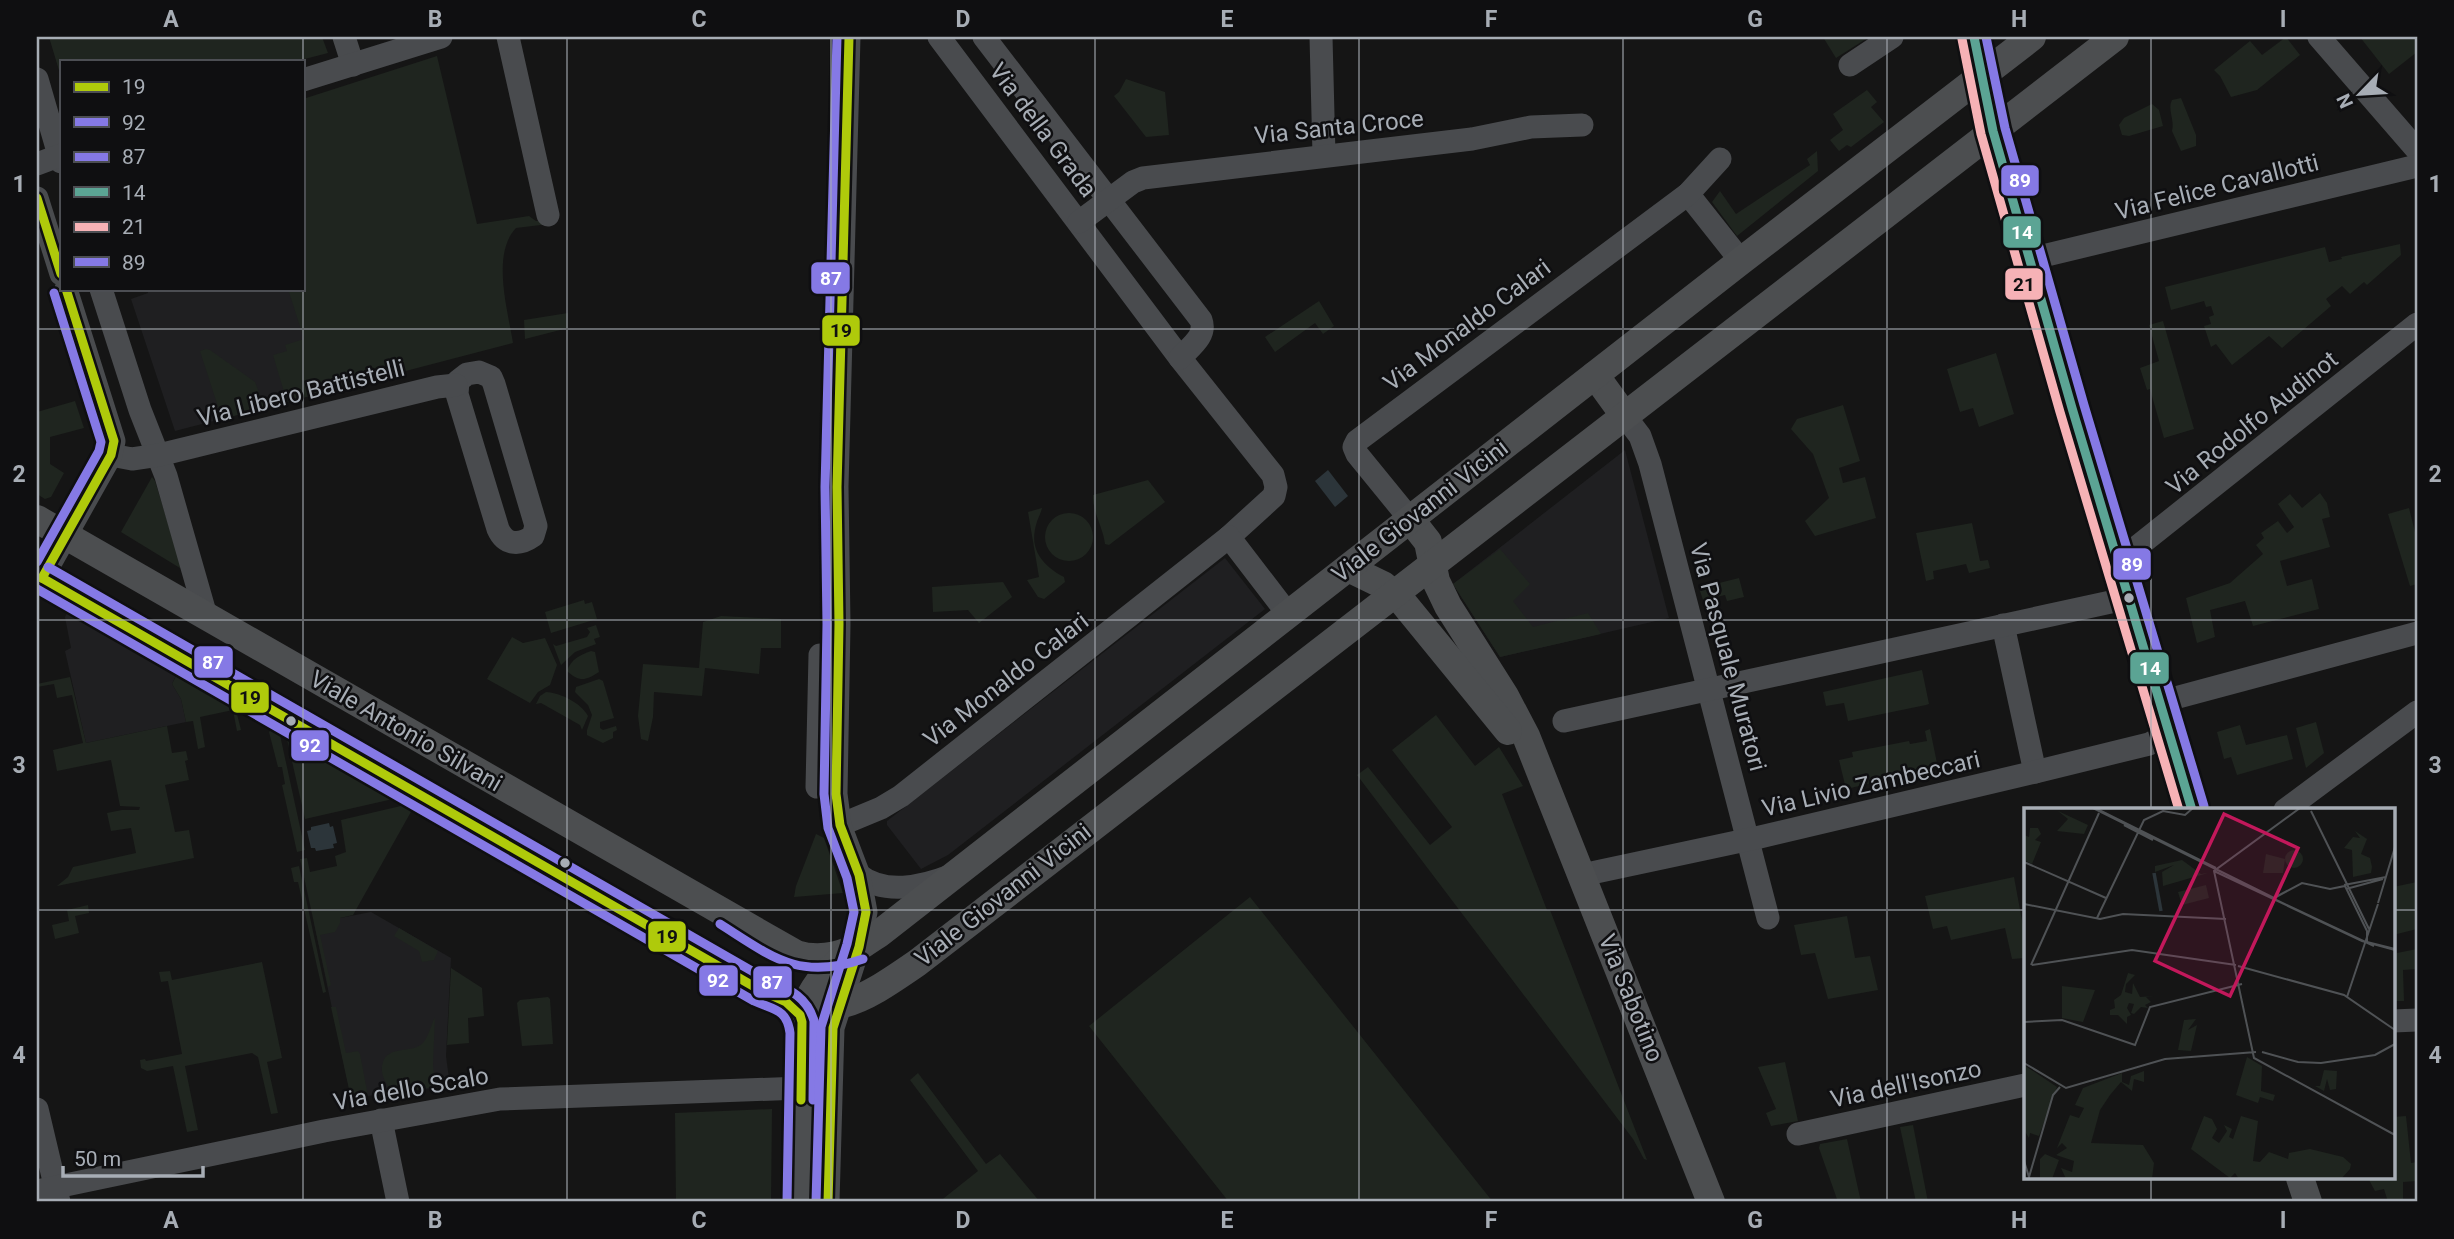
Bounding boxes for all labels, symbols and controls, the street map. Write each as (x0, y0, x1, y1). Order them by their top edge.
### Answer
text: A (163, 6, 179, 33)
text: B (428, 6, 442, 33)
text: C (691, 6, 707, 33)
text: D (956, 6, 970, 33)
text: E (1221, 6, 1234, 33)
text: F (1485, 6, 1498, 33)
text: G (1747, 6, 1763, 33)
text: H (2011, 6, 2027, 33)
text: I (2280, 6, 2286, 33)
street label: Via della Grada (983, 57, 1103, 203)
legend (60, 60, 304, 290)
north arrow (2324, 60, 2394, 130)
text: 19 (122, 75, 146, 99)
text: N (2332, 90, 2358, 112)
street label: Via Santa Croce (1253, 104, 1425, 150)
text: 92 (122, 111, 146, 135)
text: 87 (122, 145, 146, 169)
street label: Via Felice Cavallotti (2112, 148, 2322, 226)
line badge: 89 (2000, 164, 2040, 197)
text: 89 (2009, 169, 2031, 192)
text: 1 (12, 171, 26, 198)
text: 1 (2428, 171, 2442, 198)
text: 14 (122, 181, 146, 205)
text: 21 (122, 215, 146, 239)
line badge: 14 (2002, 215, 2042, 249)
text: 14 (2011, 221, 2033, 244)
text: 89 (122, 251, 146, 275)
street label: Via Monaldo Calari (1378, 253, 1556, 397)
line badge: 87 (810, 261, 851, 295)
text: 87 (820, 267, 842, 290)
line badge: 21 (2004, 267, 2044, 301)
text: 21 (2013, 273, 2035, 296)
line badge: 19 (821, 314, 861, 347)
text: 19 (830, 319, 852, 342)
street label: Via Rodolfo Audinot (2161, 345, 2344, 501)
street label: Via Libero Battistelli (194, 354, 408, 432)
street label: Viale Giovanni Vicini (1326, 434, 1514, 588)
text: 2 (12, 461, 26, 488)
text: 2 (2428, 461, 2442, 488)
street label: Via Pasquale Muratori (1684, 540, 1772, 774)
line badge: 89 (2112, 547, 2152, 581)
text: 89 (2121, 553, 2143, 576)
unlabelled marker (2122, 591, 2136, 605)
street label: Via Monaldo Calari (918, 607, 1094, 753)
line badge: 87 (193, 645, 234, 679)
text: 87 (202, 651, 224, 674)
line badge: 14 (2129, 651, 2170, 685)
text: 14 (2139, 657, 2161, 680)
street label: Viale Antonio Silvani (305, 665, 507, 797)
line badge: 19 (230, 681, 270, 714)
text: 19 (239, 686, 261, 709)
unlabelled marker (284, 714, 298, 728)
line badge: 92 (290, 729, 330, 762)
text: 92 (299, 734, 321, 757)
street label: Via Livio Zambeccari (1759, 745, 1983, 823)
text: 3 (12, 752, 26, 779)
text: 3 (2428, 752, 2442, 779)
inset map (2024, 808, 2394, 1180)
street label: Viale Giovanni Vicini (909, 818, 1097, 972)
unlabelled marker (558, 856, 572, 870)
line badge: 19 (647, 920, 687, 953)
text: 19 (656, 925, 678, 948)
street label: Via Sabotino (1593, 930, 1669, 1066)
line badge: 92 (698, 964, 739, 997)
line badge: 87 (752, 965, 793, 999)
text: 92 (707, 969, 729, 992)
text: 87 (761, 971, 783, 994)
text: 4 (12, 1042, 26, 1069)
text: 4 (2428, 1042, 2442, 1069)
street label: Via dell'Isonzo (1828, 1054, 1984, 1114)
street label: Via dello Scalo (331, 1062, 491, 1116)
scale bar (63, 1134, 203, 1178)
text: 50 m (74, 1147, 121, 1171)
text: A (163, 1207, 179, 1234)
text: B (428, 1207, 442, 1234)
text: C (691, 1207, 707, 1234)
text: D (956, 1207, 970, 1234)
text: E (1221, 1207, 1234, 1234)
text: F (1485, 1207, 1498, 1234)
text: G (1747, 1207, 1763, 1234)
text: H (2011, 1207, 2027, 1234)
text: I (2280, 1207, 2286, 1234)

